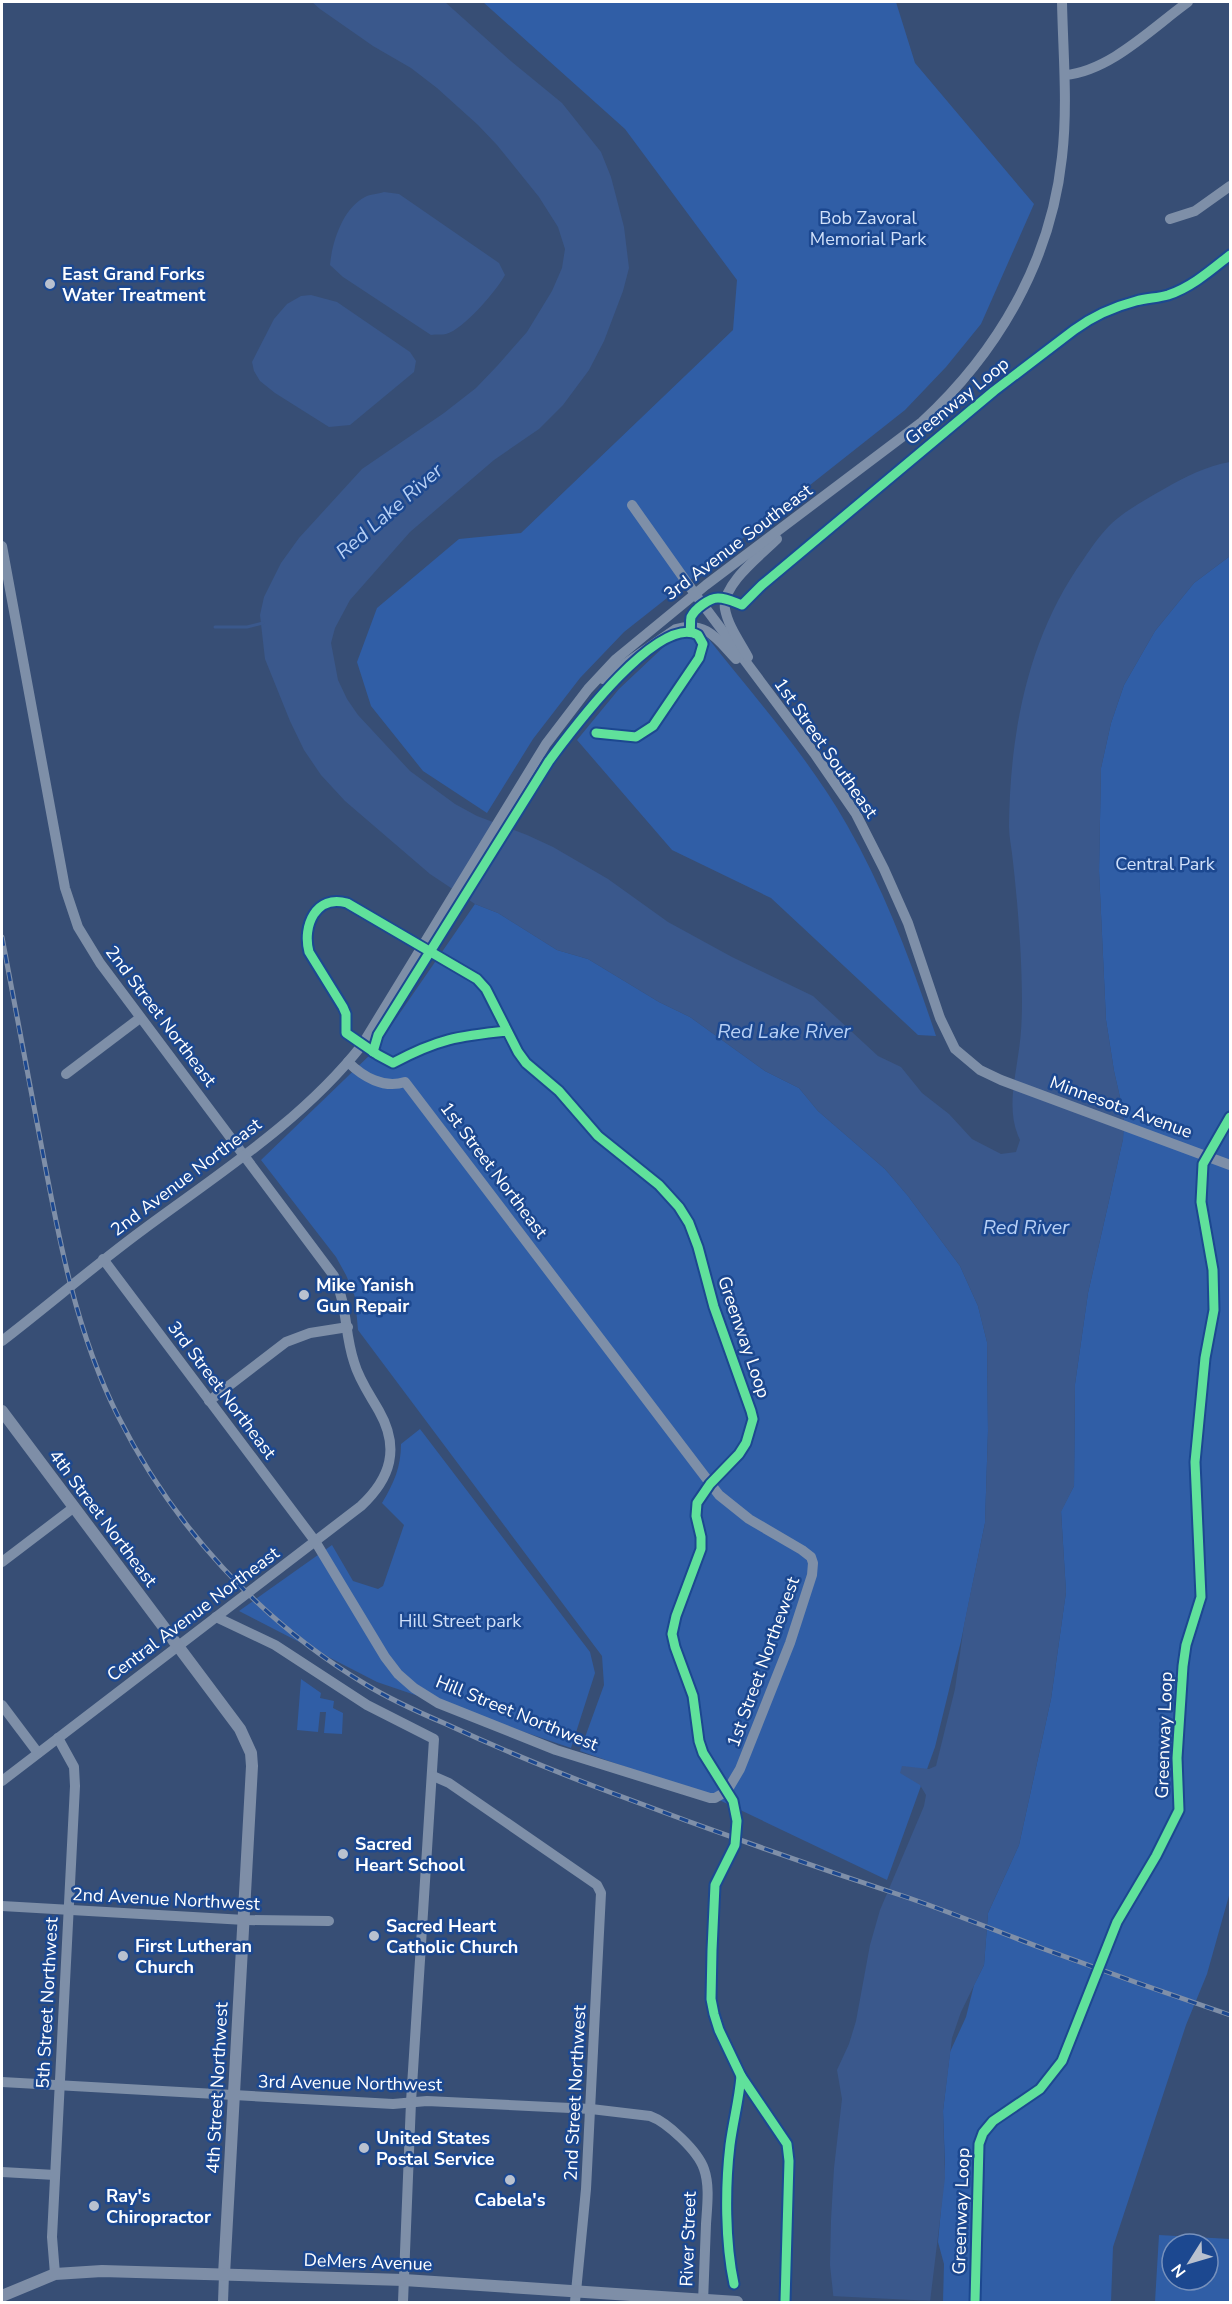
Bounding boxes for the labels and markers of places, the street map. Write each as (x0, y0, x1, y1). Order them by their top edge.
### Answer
place label: East Grand Forks Water Treatment (62, 262, 206, 307)
marker: East Grand Forks Water Treatment (43, 277, 57, 291)
place label: Mike Yanish Gun Repair (316, 1273, 414, 1318)
marker: Mike Yanish Gun Repair (297, 1288, 311, 1302)
place label: Sacred Heart School (355, 1832, 465, 1877)
marker: Sacred Heart School (336, 1847, 350, 1861)
place label: Sacred Heart Catholic Church (386, 1914, 518, 1959)
marker: Sacred Heart Catholic Church (367, 1929, 381, 1943)
place label: First Lutheran Church (135, 1934, 252, 1979)
marker: First Lutheran Church (116, 1949, 130, 1963)
place label: United States Postal Service (376, 2126, 495, 2171)
marker: United States Postal Service (357, 2141, 371, 2155)
marker: Cabela's (503, 2173, 517, 2187)
place label: Ray's Chiropractor (106, 2184, 211, 2229)
place label: Cabela's (474, 2188, 546, 2212)
marker: Ray's Chiropractor (87, 2199, 101, 2213)

